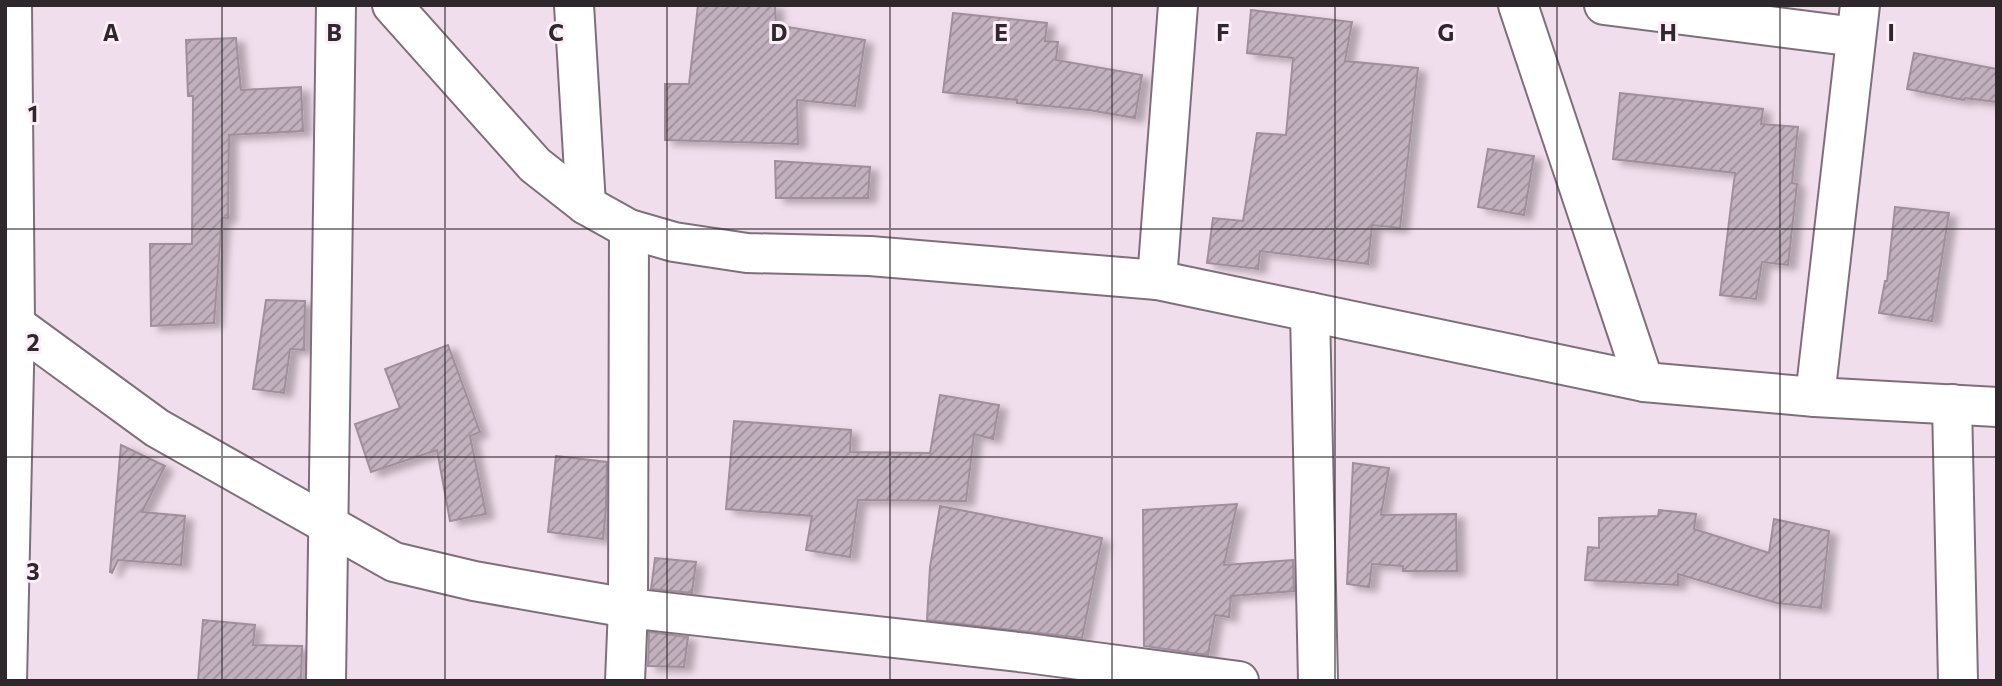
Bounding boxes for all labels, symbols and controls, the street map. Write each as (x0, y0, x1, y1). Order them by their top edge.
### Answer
text: A (103, 18, 120, 46)
text: B (326, 18, 342, 46)
text: C (548, 18, 564, 46)
text: D (771, 18, 788, 46)
text: E (994, 18, 1008, 46)
text: F (1216, 18, 1230, 46)
text: G (1438, 18, 1454, 46)
text: H (1659, 18, 1677, 46)
text: I (1887, 18, 1895, 46)
text: 1 (28, 99, 38, 127)
text: 2 (26, 328, 40, 356)
text: 3 (26, 557, 40, 585)

